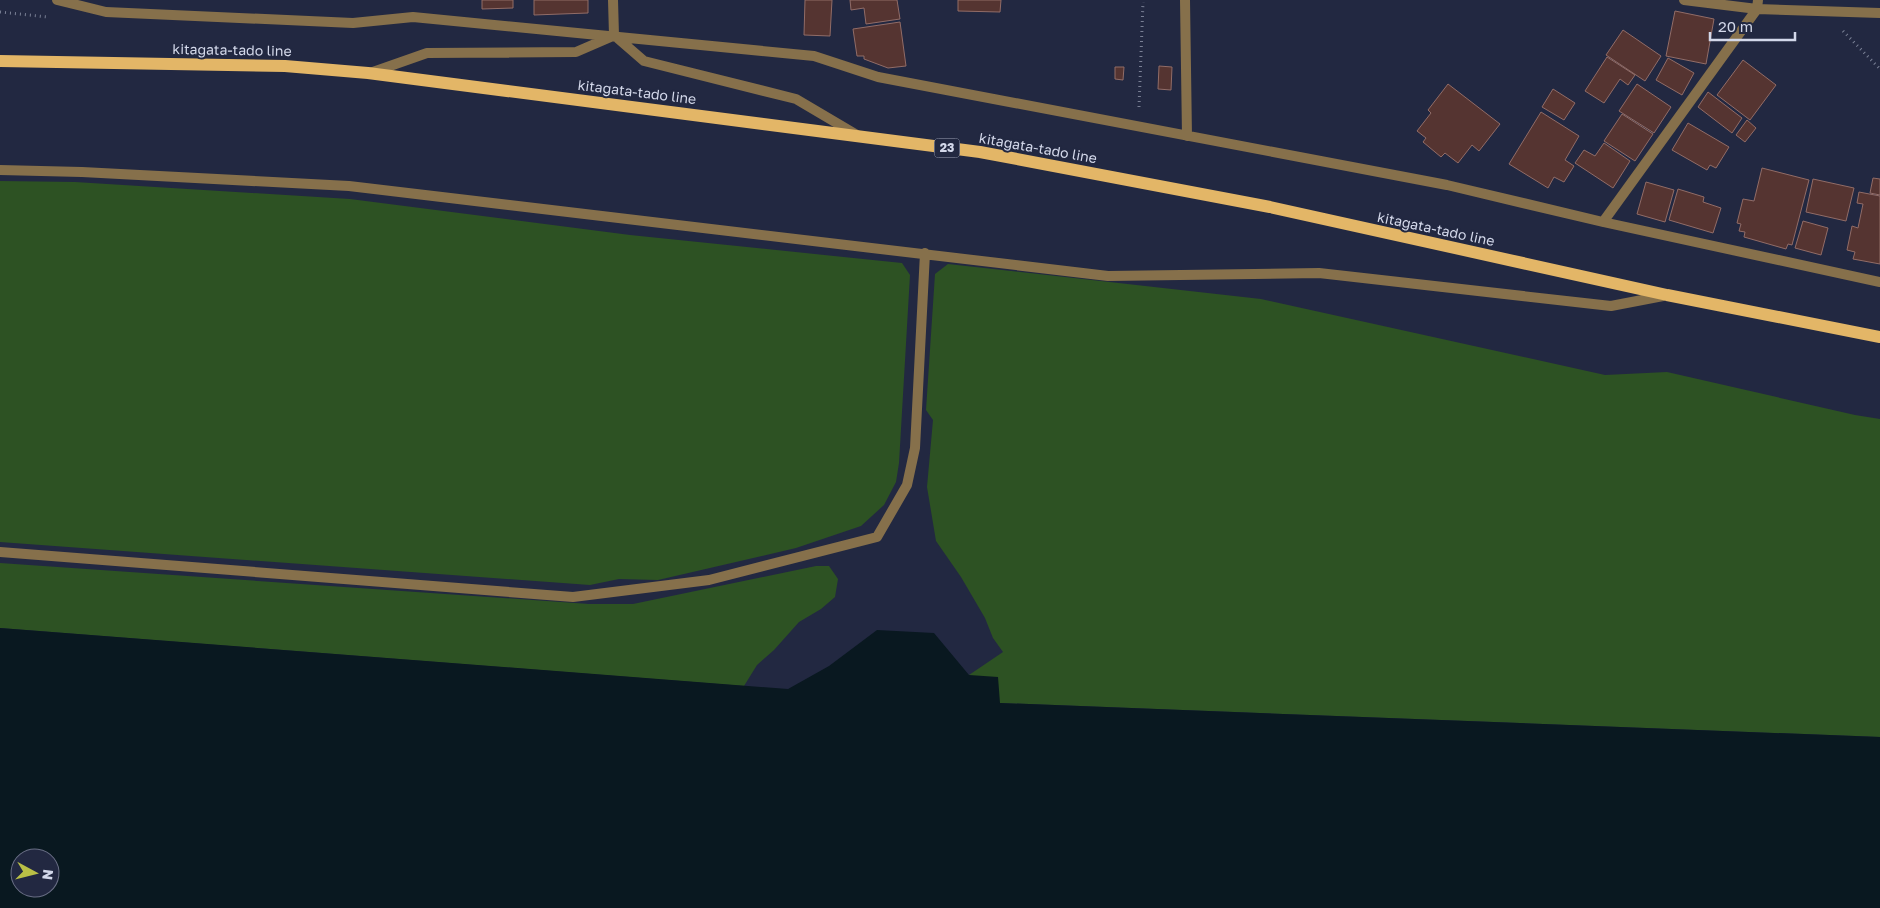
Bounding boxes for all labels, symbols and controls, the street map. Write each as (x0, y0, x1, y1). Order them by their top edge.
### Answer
scale bar (1710, 10, 1795, 42)
text: 20 m (1718, 17, 1753, 35)
street label: kitagata-tado line (172, 40, 292, 59)
street label: kitagata-tado line (577, 76, 697, 107)
street label: kitagata-tado line (978, 129, 1098, 166)
road number: 23 (934, 138, 960, 158)
street label: kitagata-tado line (1376, 208, 1496, 249)
north arrow (10, 848, 60, 898)
text: N (39, 868, 57, 881)

